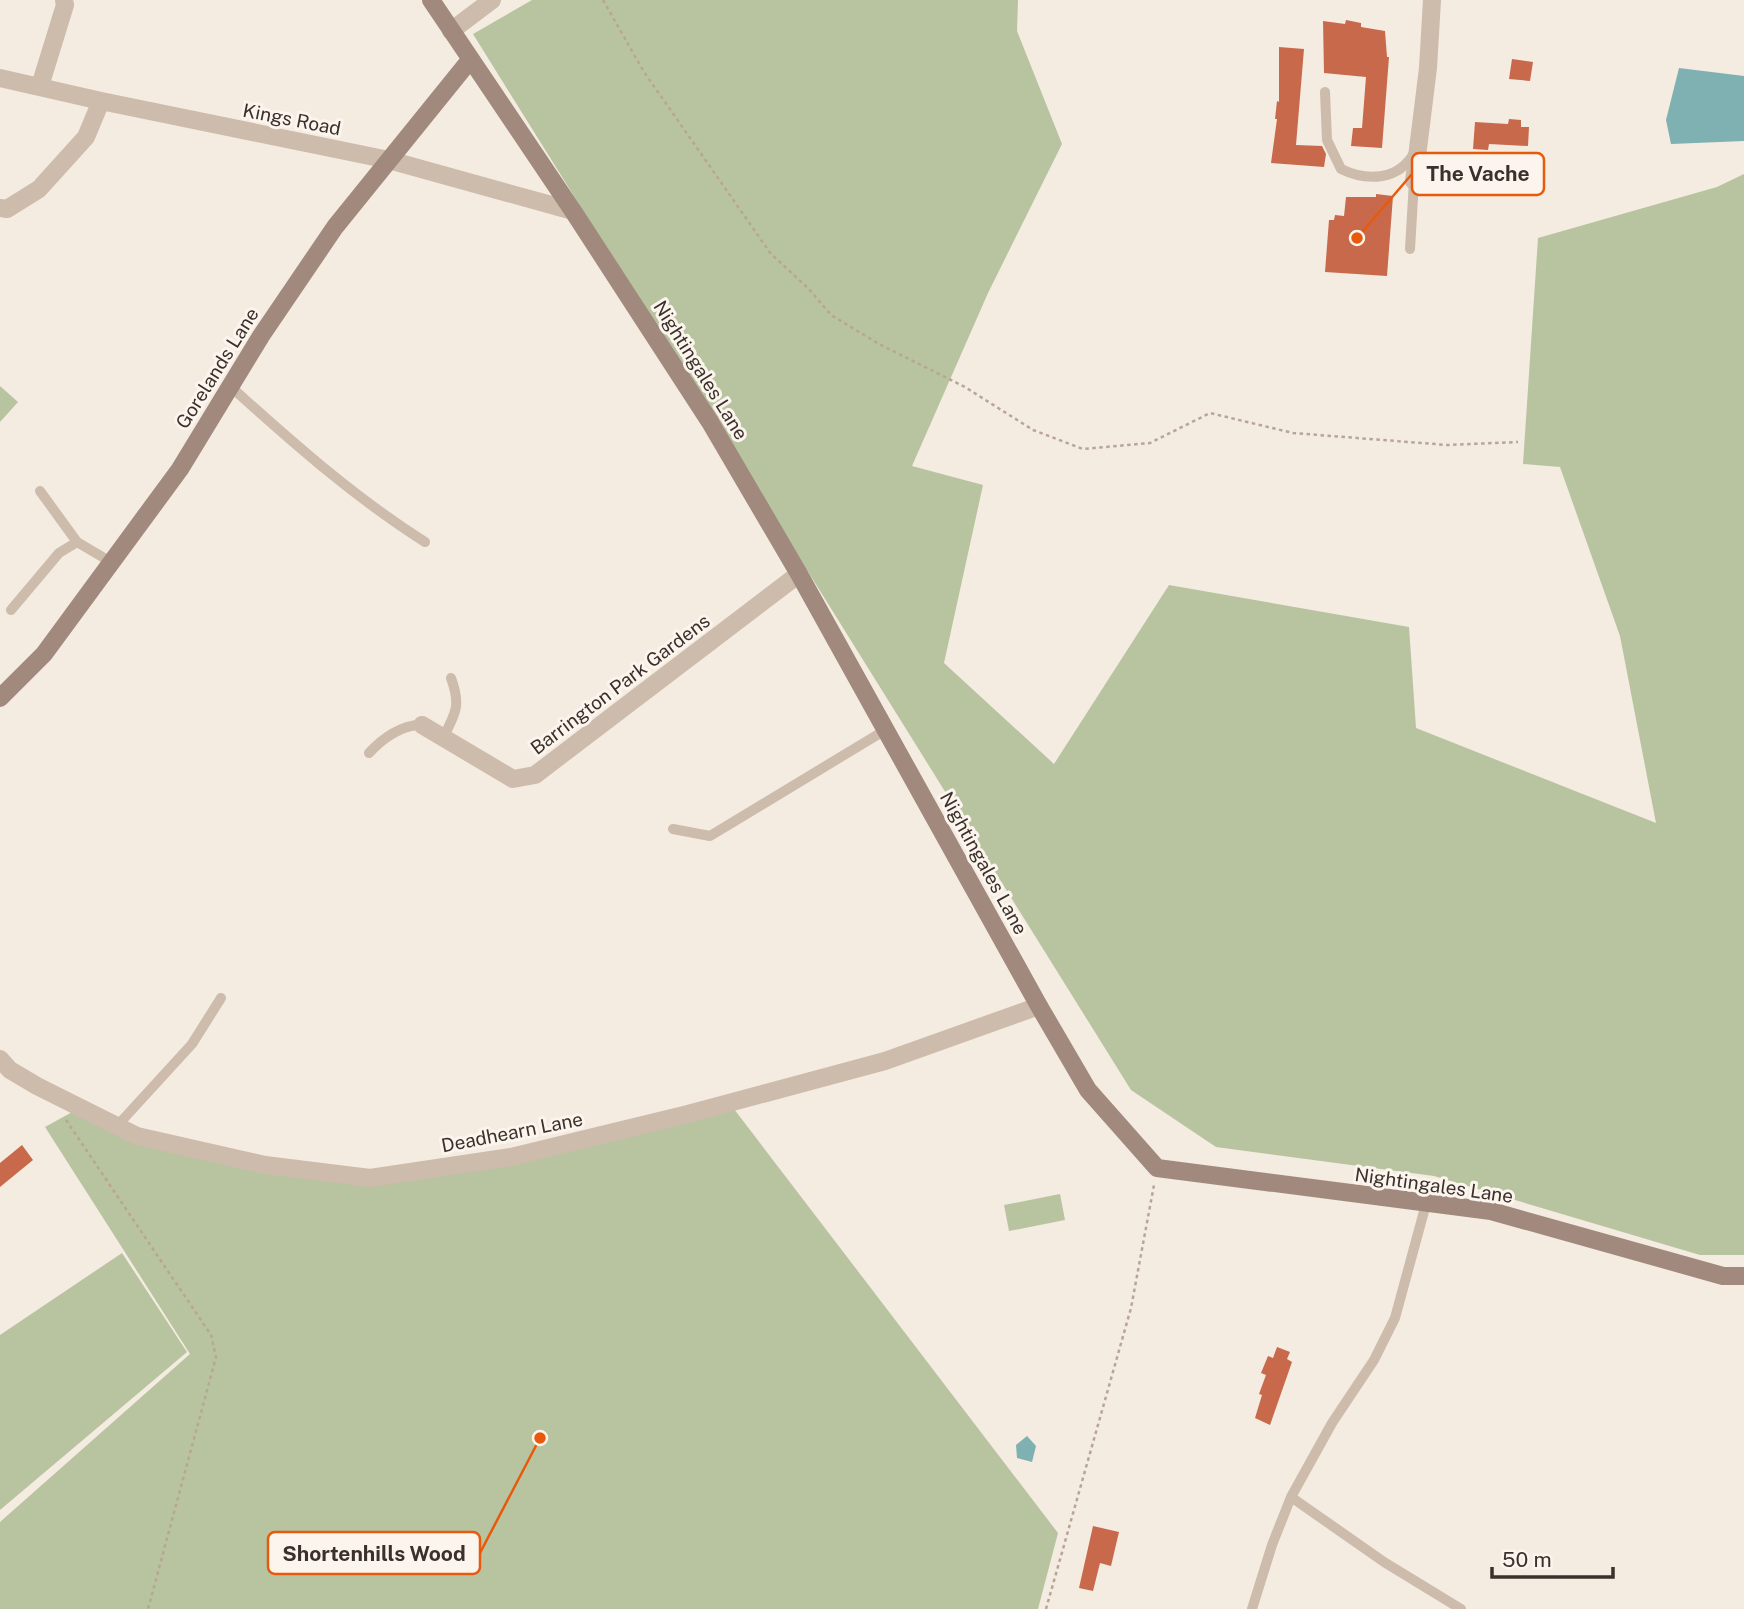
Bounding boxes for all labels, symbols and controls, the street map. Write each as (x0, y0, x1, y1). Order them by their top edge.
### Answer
street label: Kings Road (241, 99, 343, 139)
callout: The Vache (1412, 153, 1544, 195)
text: The Vache (1426, 161, 1530, 186)
street label: Nightingales Lane (649, 296, 753, 444)
street label: Gorelands Lane (171, 304, 263, 432)
street label: Barrington Park Gardens (526, 609, 714, 759)
street label: Nightingales Lane (936, 788, 1032, 938)
street label: Deadhearn Lane (439, 1107, 585, 1157)
street label: Nightingales Lane (1353, 1163, 1515, 1207)
callout: Shortenhills Wood (268, 1532, 480, 1574)
scale bar (1492, 1536, 1613, 1580)
text: Shortenhills Wood (282, 1541, 466, 1566)
text: 50 m (1502, 1547, 1552, 1572)

